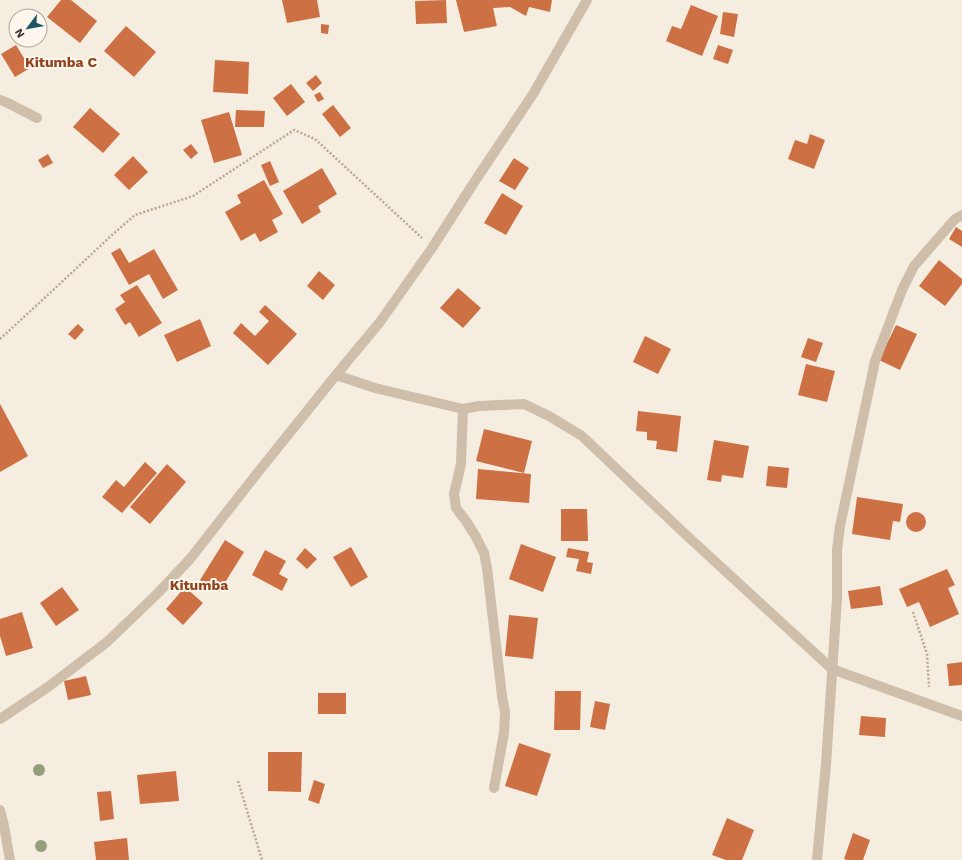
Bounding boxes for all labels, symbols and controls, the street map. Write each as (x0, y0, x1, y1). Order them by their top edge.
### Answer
north arrow (8, 8, 48, 48)
text: N (12, 26, 28, 40)
district label: Kitumba C (25, 54, 97, 70)
district label: Kitumba (170, 577, 229, 593)

